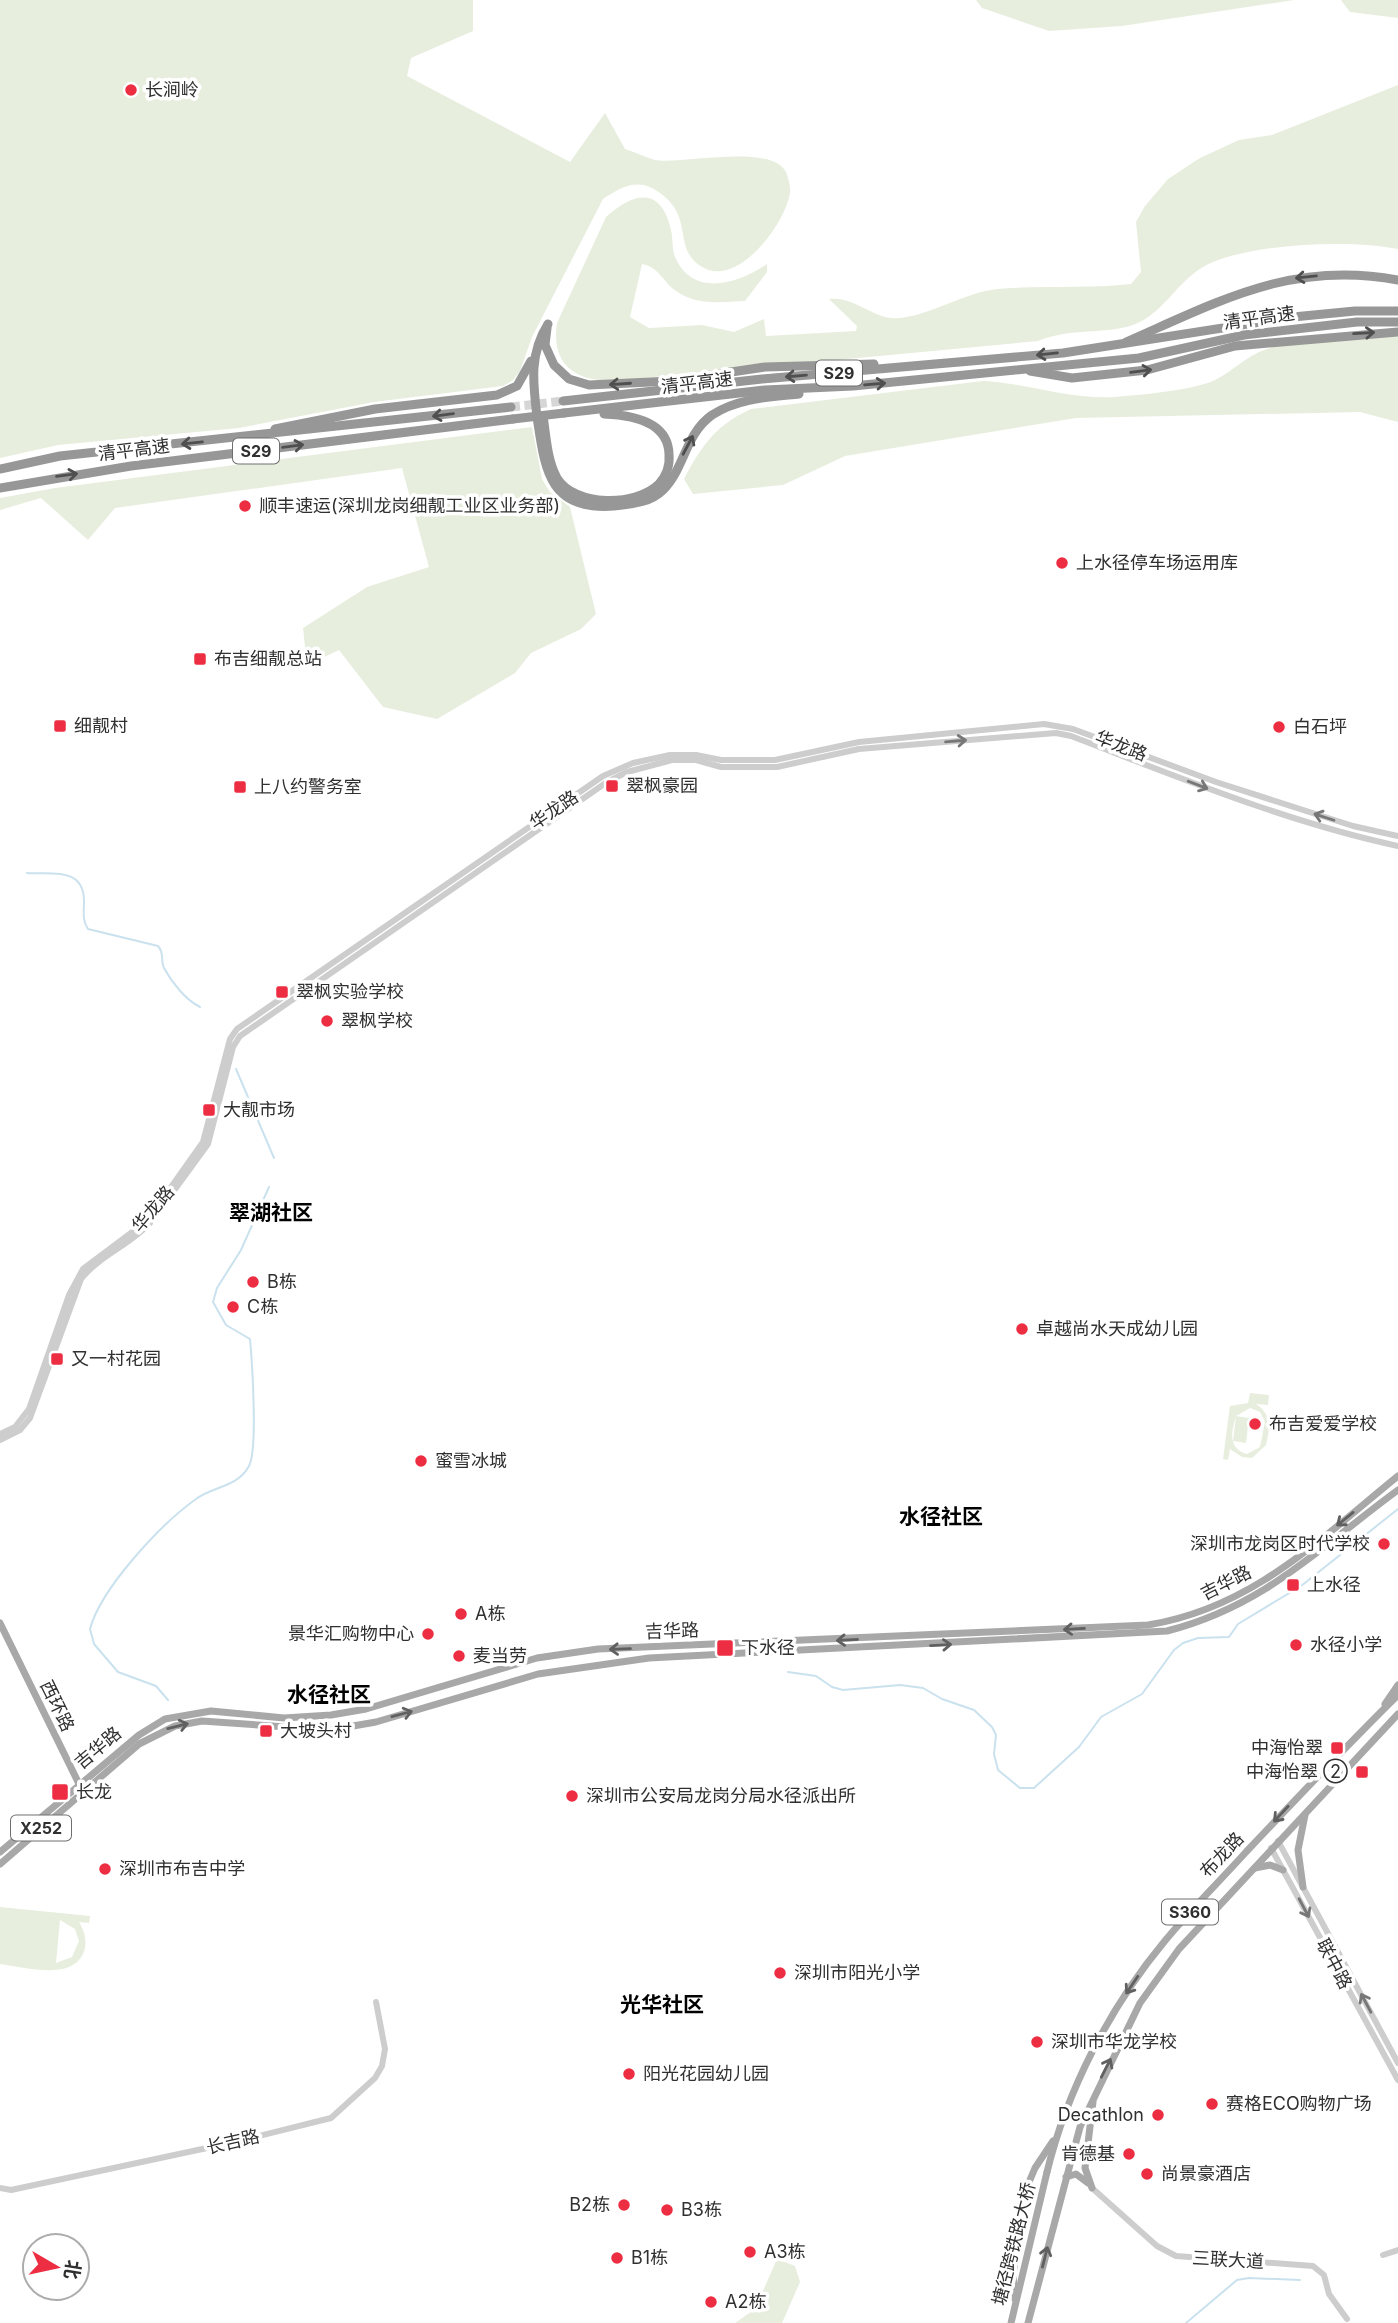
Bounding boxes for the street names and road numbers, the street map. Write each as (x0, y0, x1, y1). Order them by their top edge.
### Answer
street label: 清平高速 (1222, 302, 1296, 333)
road number: S29 (816, 360, 862, 386)
street label: 清平高速 (660, 368, 734, 397)
street label: 清平高速 (97, 435, 171, 464)
road number: S29 (233, 438, 279, 464)
street label: 华龙路 (1092, 726, 1150, 765)
street label: 华龙路 (525, 786, 582, 833)
street label: 华龙路 (127, 1181, 178, 1236)
street label: 吉华路 (1197, 1561, 1255, 1604)
street label: 吉华路 (645, 1619, 699, 1642)
street label: 西环路 (36, 1677, 79, 1735)
street label: 吉华路 (70, 1722, 125, 1773)
road number: X252 (11, 1816, 71, 1840)
street label: 布龙路 (1196, 1828, 1248, 1882)
road number: S360 (1162, 1900, 1218, 1924)
street label: 联中路 (1312, 1935, 1356, 1993)
street label: 长吉路 (204, 2125, 262, 2158)
street label: 塘径跨铁路大桥 (988, 2180, 1039, 2308)
street label: 三联大道 (1192, 2247, 1265, 2272)

